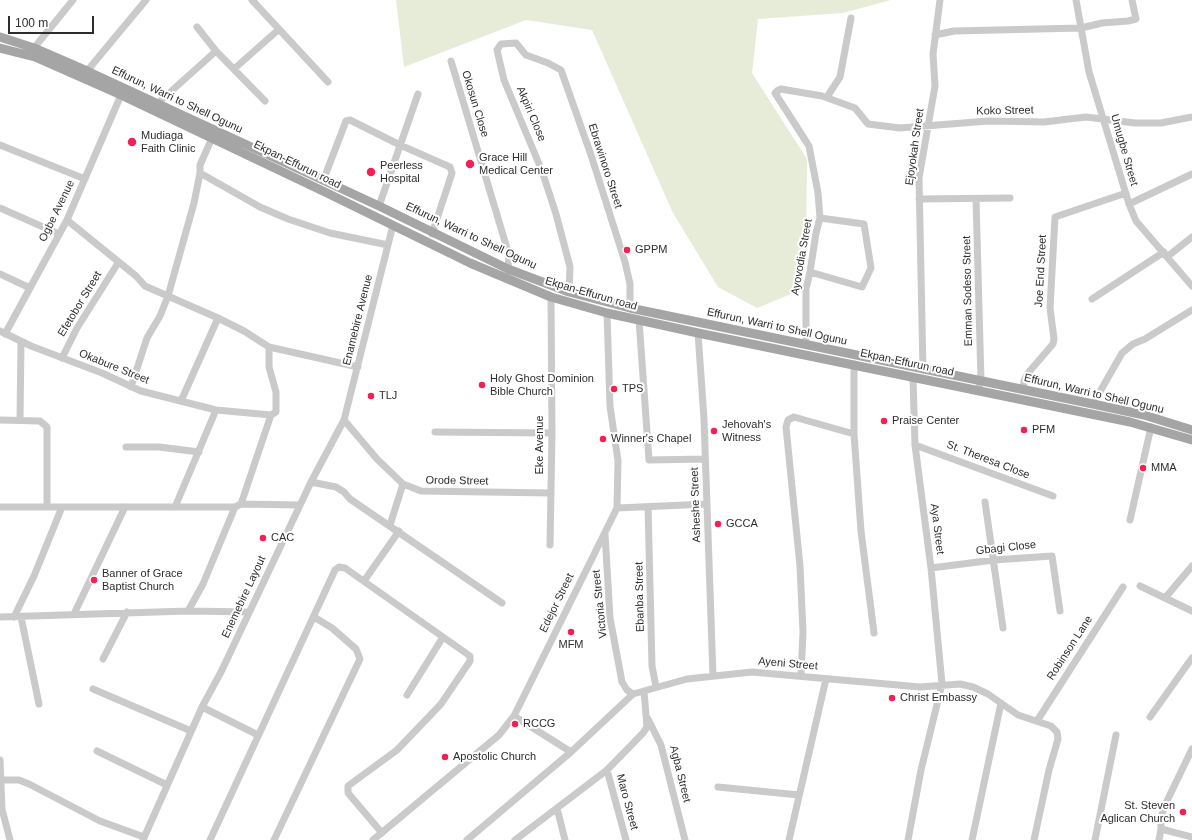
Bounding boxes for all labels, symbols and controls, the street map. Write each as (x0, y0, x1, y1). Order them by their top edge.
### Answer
scale bar (10, 8, 96, 34)
text: 100 m (15, 16, 48, 30)
street label: Effurun, Warri to Shell Ogunu (109, 64, 245, 136)
street label: Okosun Close (459, 69, 491, 139)
street label: Akpiri Close (513, 84, 549, 144)
street label: Koko Street (976, 104, 1034, 118)
street label: Ejoyokah Street (903, 108, 927, 186)
street label: Umugbe Street (1107, 113, 1141, 187)
street label: Ebrawinoro Street (585, 122, 625, 210)
place label: Mudiaga Faith Clinic (141, 129, 195, 155)
marker: Mudiaga Faith Clinic (126, 136, 138, 148)
street label: Ekpan-Effurun road (251, 138, 343, 192)
place label: Grace Hill Medical Center (479, 151, 553, 177)
marker: Grace Hill Medical Center (464, 158, 476, 170)
place label: Peerless Hospital (380, 159, 423, 185)
marker: Peerless Hospital (365, 166, 377, 178)
street label: Ogbe Avenue (36, 178, 78, 244)
street label: Effurun, Warri to Shell Ogunu (403, 200, 539, 272)
street label: Ayovodia Street (789, 218, 815, 296)
street label: Joe End Street (1033, 234, 1049, 308)
street label: Emman Sodeso Street (960, 236, 976, 346)
place label: GPPM (635, 243, 667, 257)
marker: GPPM (622, 245, 632, 255)
street label: Efetobor Street (55, 269, 105, 339)
street label: Enamebire Avenue (340, 273, 376, 367)
street label: Ekpan-Effurun road (543, 275, 639, 313)
street label: Effurun, Warri to Shell Ogunu (706, 306, 848, 348)
street label: Okabure Street (77, 347, 151, 387)
street label: Ekpan-Effurun road (859, 347, 955, 379)
street label: Effurun, Warri to Shell Ogunu (1023, 371, 1165, 417)
place label: Holy Ghost Dominion Bible Church (490, 372, 594, 398)
marker: Holy Ghost Dominion Bible Church (477, 380, 487, 390)
place label: TPS (622, 382, 643, 396)
marker: TPS (609, 384, 619, 394)
place label: TLJ (379, 389, 397, 403)
marker: TLJ (366, 391, 376, 401)
place label: Praise Center (892, 414, 959, 428)
street label: Eke Avenue (533, 415, 547, 475)
marker: Praise Center (879, 416, 889, 426)
place label: Jehovah's Witness (722, 418, 771, 444)
place label: PFM (1032, 423, 1055, 437)
marker: PFM (1019, 425, 1029, 435)
marker: Jehovah's Witness (709, 426, 719, 436)
place label: Winner's Chapel (611, 432, 691, 446)
marker: Winner's Chapel (598, 434, 608, 444)
street label: St. Theresa Close (945, 438, 1031, 482)
place label: MMA (1151, 461, 1177, 475)
marker: MMA (1138, 463, 1148, 473)
street label: Asheshe Street (688, 467, 704, 543)
street label: Orode Street (425, 474, 489, 488)
street label: Aya Street (927, 503, 947, 555)
place label: GCCA (726, 517, 758, 531)
marker: GCCA (713, 519, 723, 529)
place label: CAC (271, 531, 294, 545)
marker: CAC (258, 533, 268, 543)
street label: Gbagi Close (975, 538, 1037, 558)
street label: Enemebire Layout (219, 554, 269, 640)
street label: Ebanba Street (633, 562, 647, 632)
place label: Banner of Grace Baptist Church (102, 567, 183, 593)
street label: Victoria Street (590, 569, 610, 639)
street label: Edejor Street (537, 571, 577, 635)
marker: Banner of Grace Baptist Church (89, 575, 99, 585)
street label: Robinson Lane (1044, 613, 1096, 683)
marker: MFM (566, 627, 576, 637)
place label: MFM (558, 638, 584, 652)
street label: Ayeni Street (758, 655, 818, 673)
place label: Christ Embassy (900, 691, 977, 705)
marker: Christ Embassy (887, 693, 897, 703)
place label: RCCG (523, 717, 555, 731)
marker: RCCG (510, 719, 520, 729)
street label: Agba Street (667, 744, 693, 804)
place label: Apostolic Church (453, 750, 536, 764)
marker: Apostolic Church (440, 752, 450, 762)
street label: Maro Street (613, 773, 641, 831)
place label: St. Steven Aglican Church (1100, 799, 1175, 825)
marker: St. Steven Aglican Church (1178, 807, 1188, 817)

